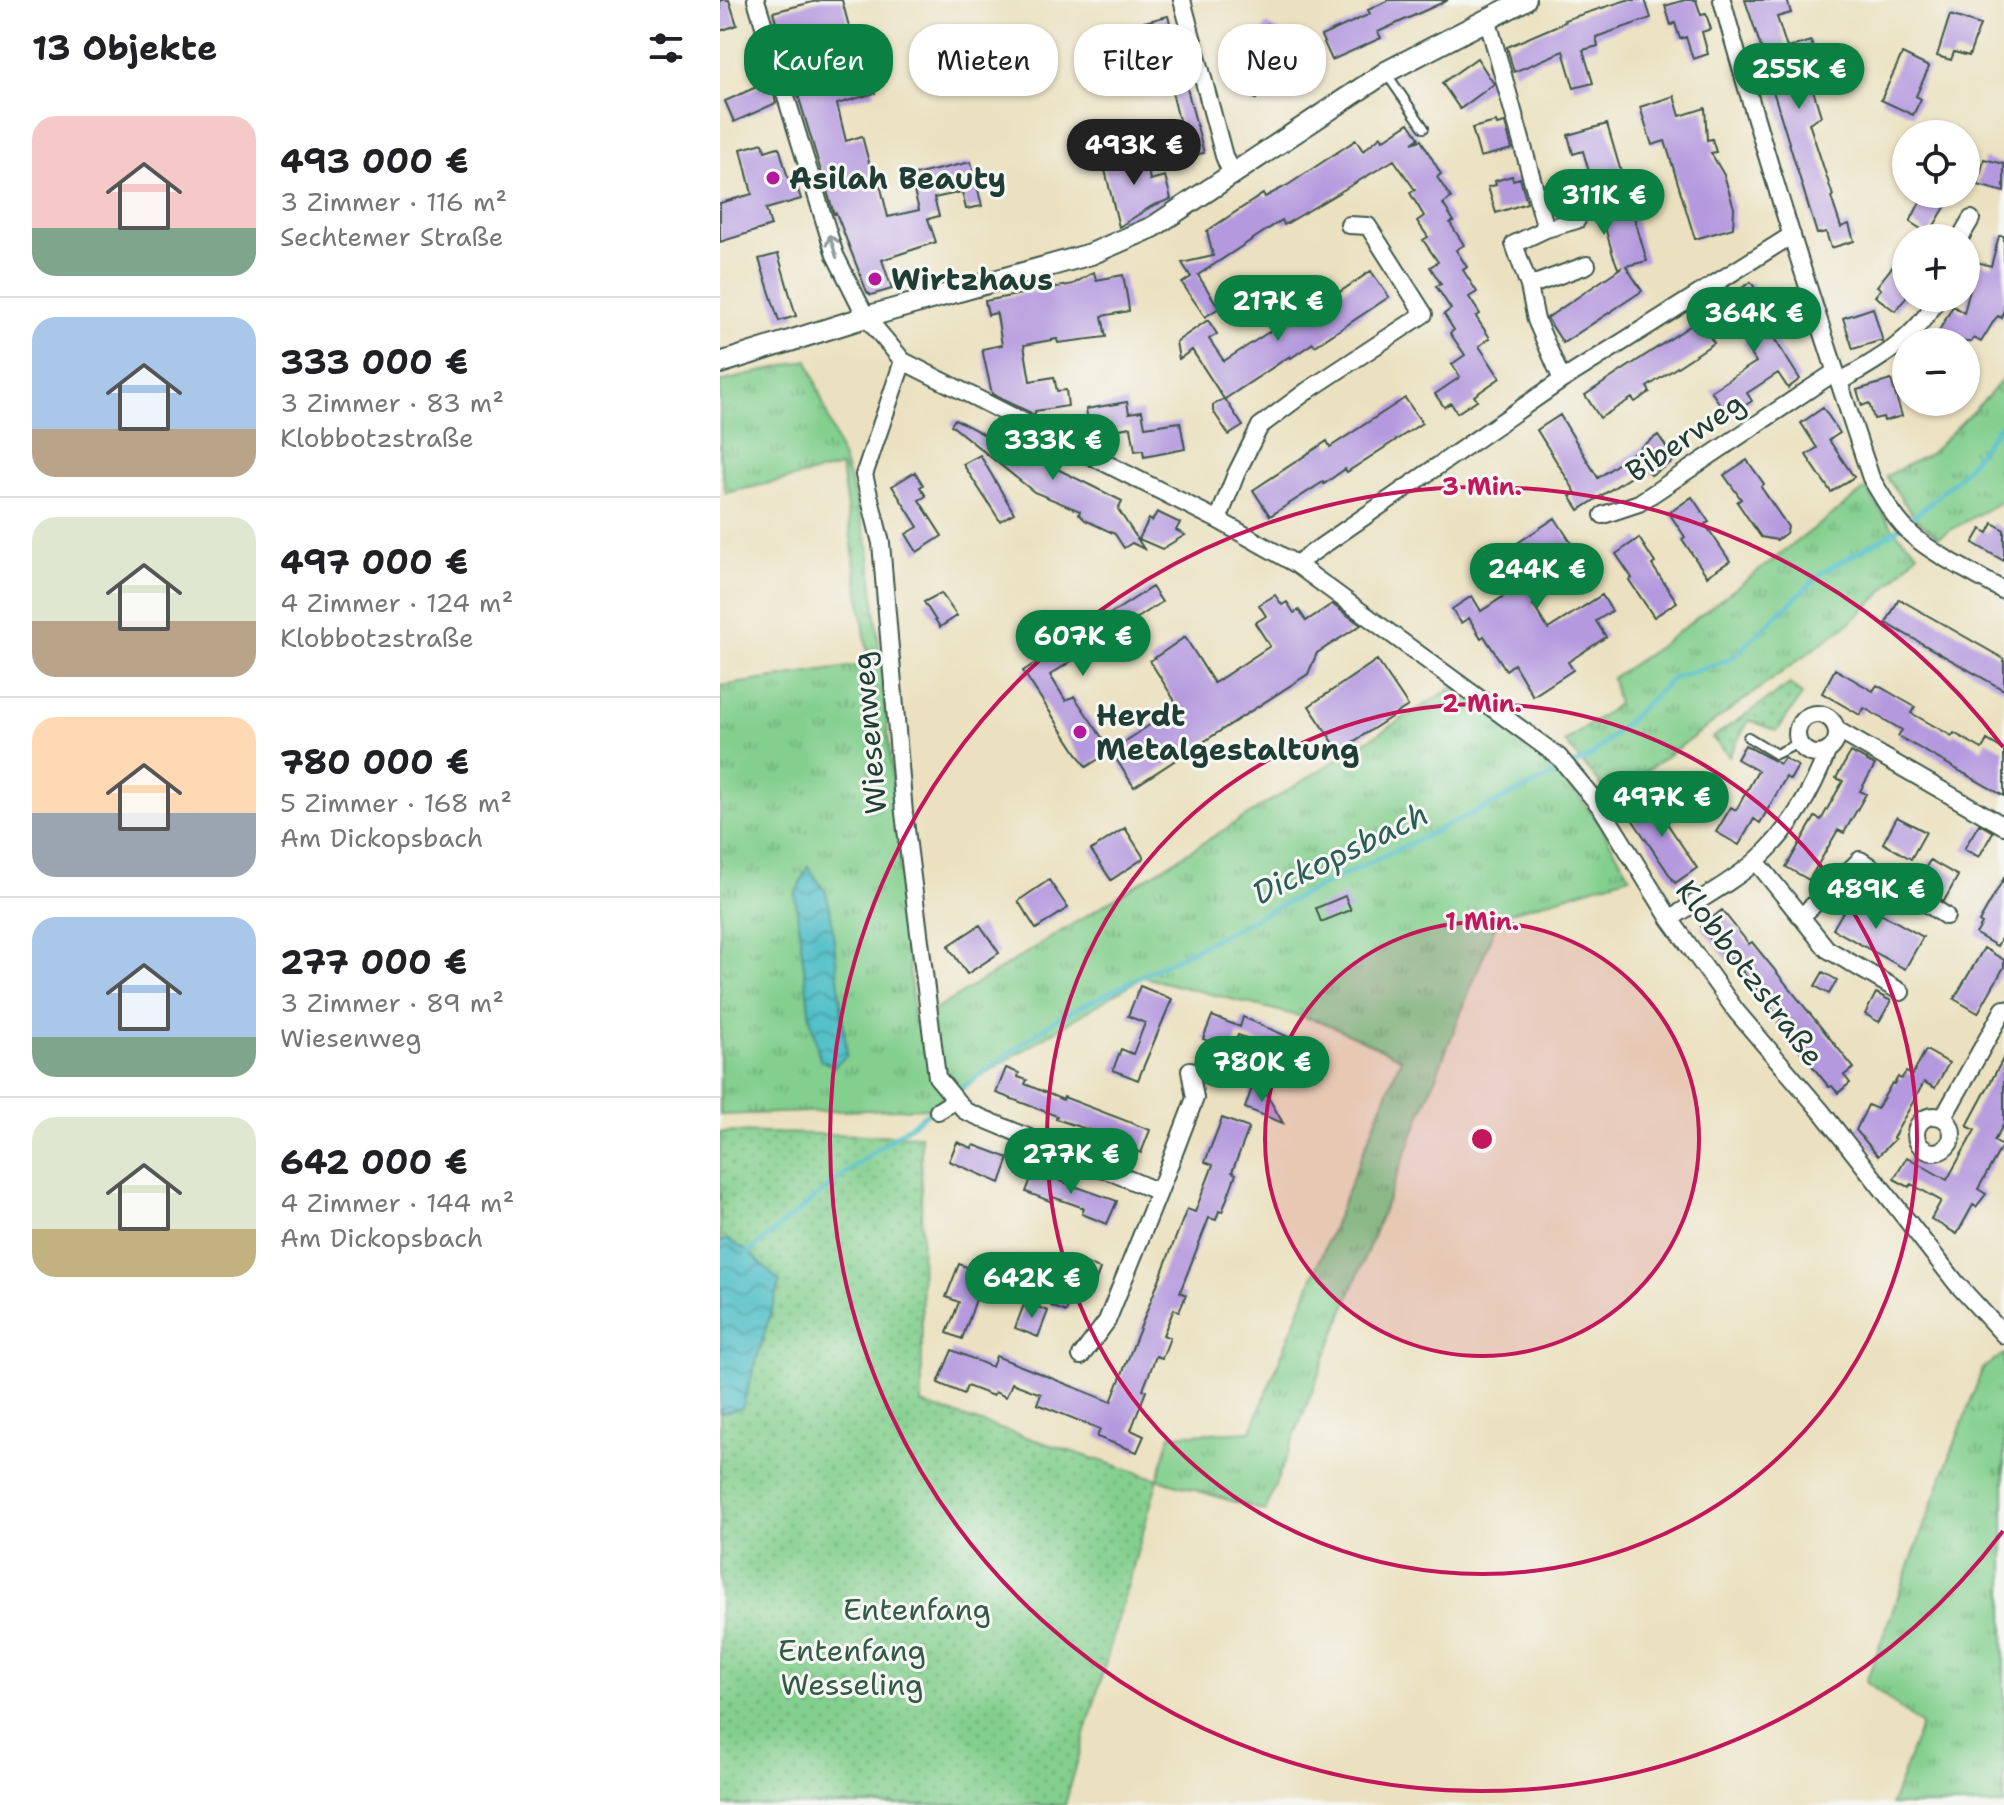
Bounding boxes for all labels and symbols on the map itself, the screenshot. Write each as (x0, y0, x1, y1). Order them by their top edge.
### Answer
pin: 255K € (1734, 43, 1864, 111)
pin: 493K € (1069, 119, 1199, 187)
place label: Asilah Beauty (789, 158, 1006, 199)
marker: Asilah Beauty (764, 169, 782, 187)
pin: 311K € (1539, 169, 1669, 237)
one-way arrow (825, 234, 840, 259)
place label: Wirtzhaus (891, 259, 1053, 300)
marker: Wirtzhaus (866, 270, 884, 288)
pin: 217K € (1213, 275, 1343, 343)
pin: 364K € (1689, 287, 1819, 355)
street label: Biberweg (1618, 382, 1752, 492)
pin: 333K € (988, 414, 1118, 482)
text: 3 Min. (1442, 471, 1522, 503)
pin: 244K € (1472, 543, 1602, 611)
pin: 607K € (1018, 610, 1148, 678)
street label: Wiesenweg (841, 650, 897, 816)
text: 2 Min. (1442, 688, 1522, 720)
place label: Herdt Metalgestaltung (1096, 695, 1360, 770)
marker: Herdt Metalgestaltung (1071, 723, 1089, 741)
pin: 497K € (1597, 771, 1727, 839)
water label: Dickopsbach (1245, 792, 1435, 914)
pin: 489K € (1811, 863, 1941, 931)
street label: Klobbotzstraße (1666, 871, 1834, 1075)
text: 1 Min. (1445, 906, 1519, 938)
pin: 780K € (1197, 1036, 1327, 1104)
centre of rings (1468, 1125, 1496, 1153)
pin: 277K € (1006, 1128, 1136, 1196)
pin: 642K € (967, 1252, 1097, 1320)
park label: Entenfang (843, 1589, 991, 1630)
park label: Entenfang Wesseling (778, 1630, 926, 1705)

